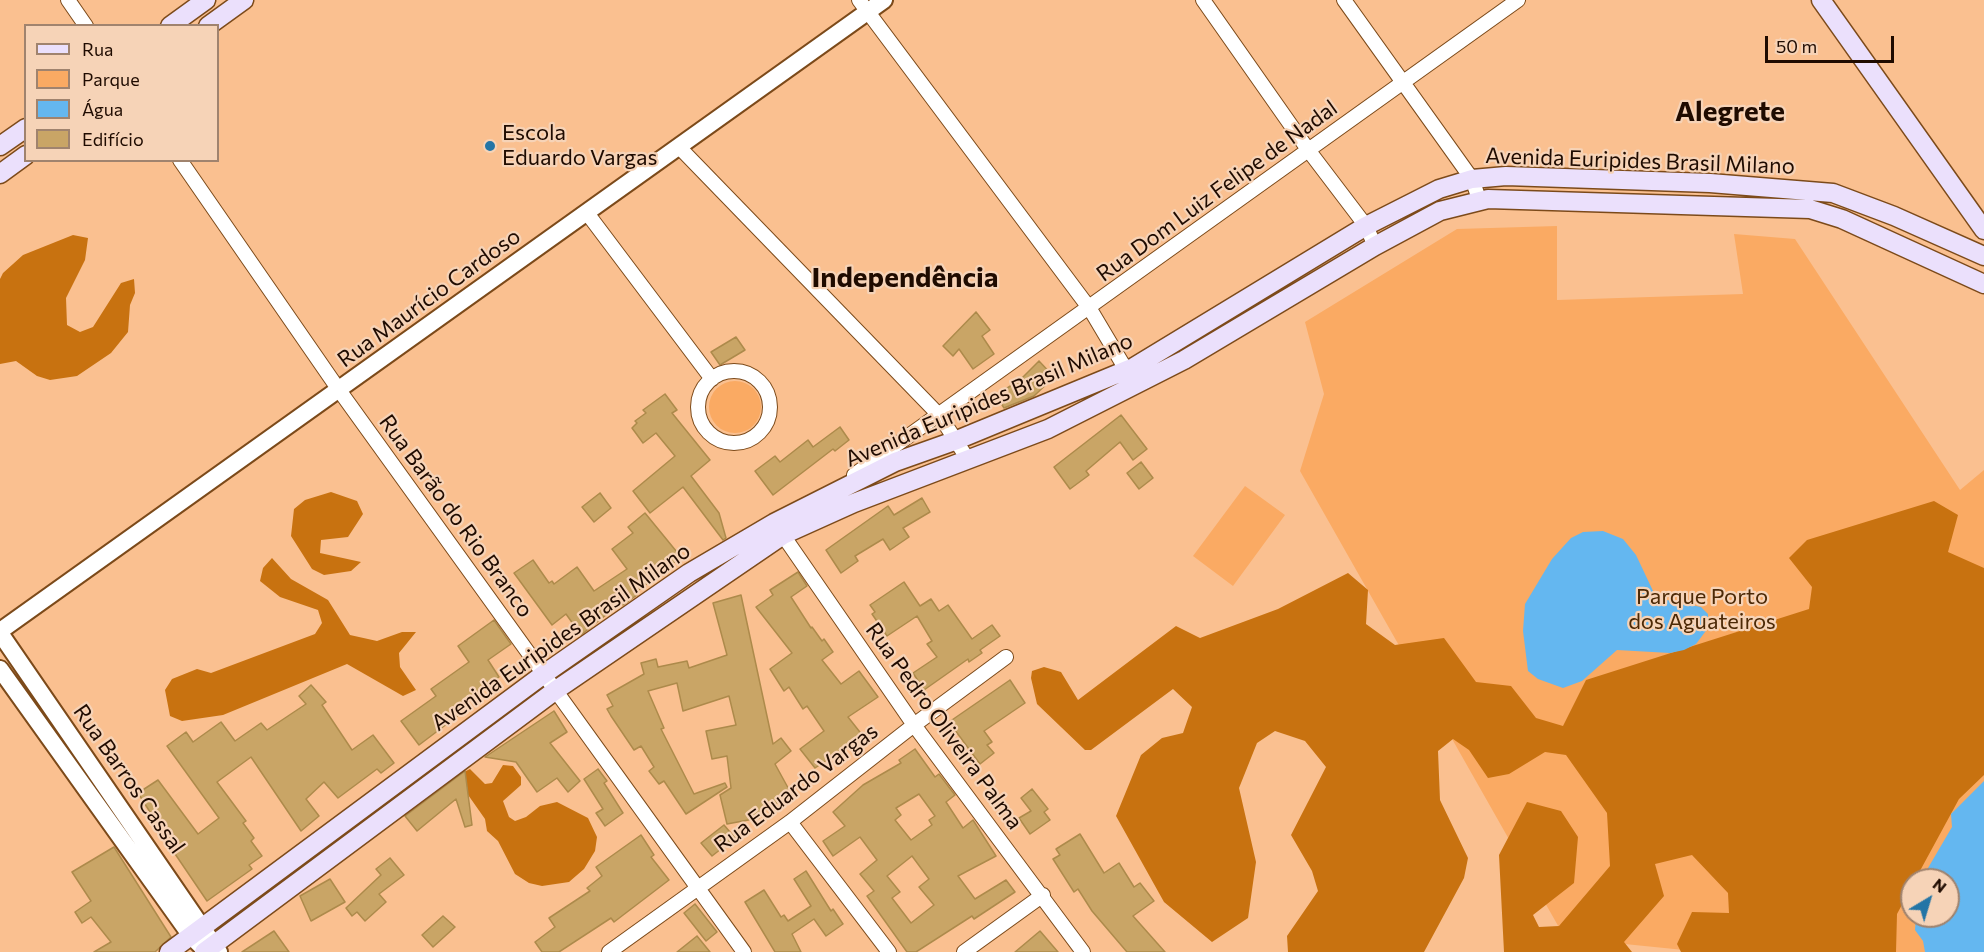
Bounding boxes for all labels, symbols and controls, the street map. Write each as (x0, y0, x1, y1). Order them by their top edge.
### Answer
legend (24, 24, 219, 162)
scale bar (1768, 24, 1897, 62)
text: 50 m (1776, 35, 1817, 57)
text: Rua (82, 38, 113, 60)
text: Parque (82, 68, 140, 90)
street label: Rua Dom Luiz Felipe de Nadal (1091, 95, 1343, 287)
district label: Alegrete (1675, 95, 1785, 129)
text: Água (82, 98, 123, 120)
place label: Escola Eduardo Vargas (502, 120, 658, 172)
text: Edifício (82, 128, 144, 150)
marker: Escola Eduardo Vargas (483, 139, 497, 153)
street label: Avenida Euripides Brasil Milano (1485, 142, 1795, 180)
street label: Rua Maurício Cardoso (333, 223, 525, 373)
district label: Independência (811, 261, 999, 295)
street label: Avenida Euripides Brasil Milano (841, 327, 1137, 473)
street label: Rua Barão do Rio Branco (373, 409, 539, 623)
street label: Avenida Euripides Brasil Milano (427, 537, 695, 737)
park label: Parque Porto dos Aguateiros (1628, 584, 1776, 636)
street label: Rua Pedro Oliveira Palma (860, 617, 1028, 835)
street label: Rua Barros Cassal (68, 699, 190, 859)
street label: Rua Eduardo Vargas (709, 718, 883, 858)
north arrow (1900, 868, 1960, 928)
text: N (1930, 874, 1951, 896)

